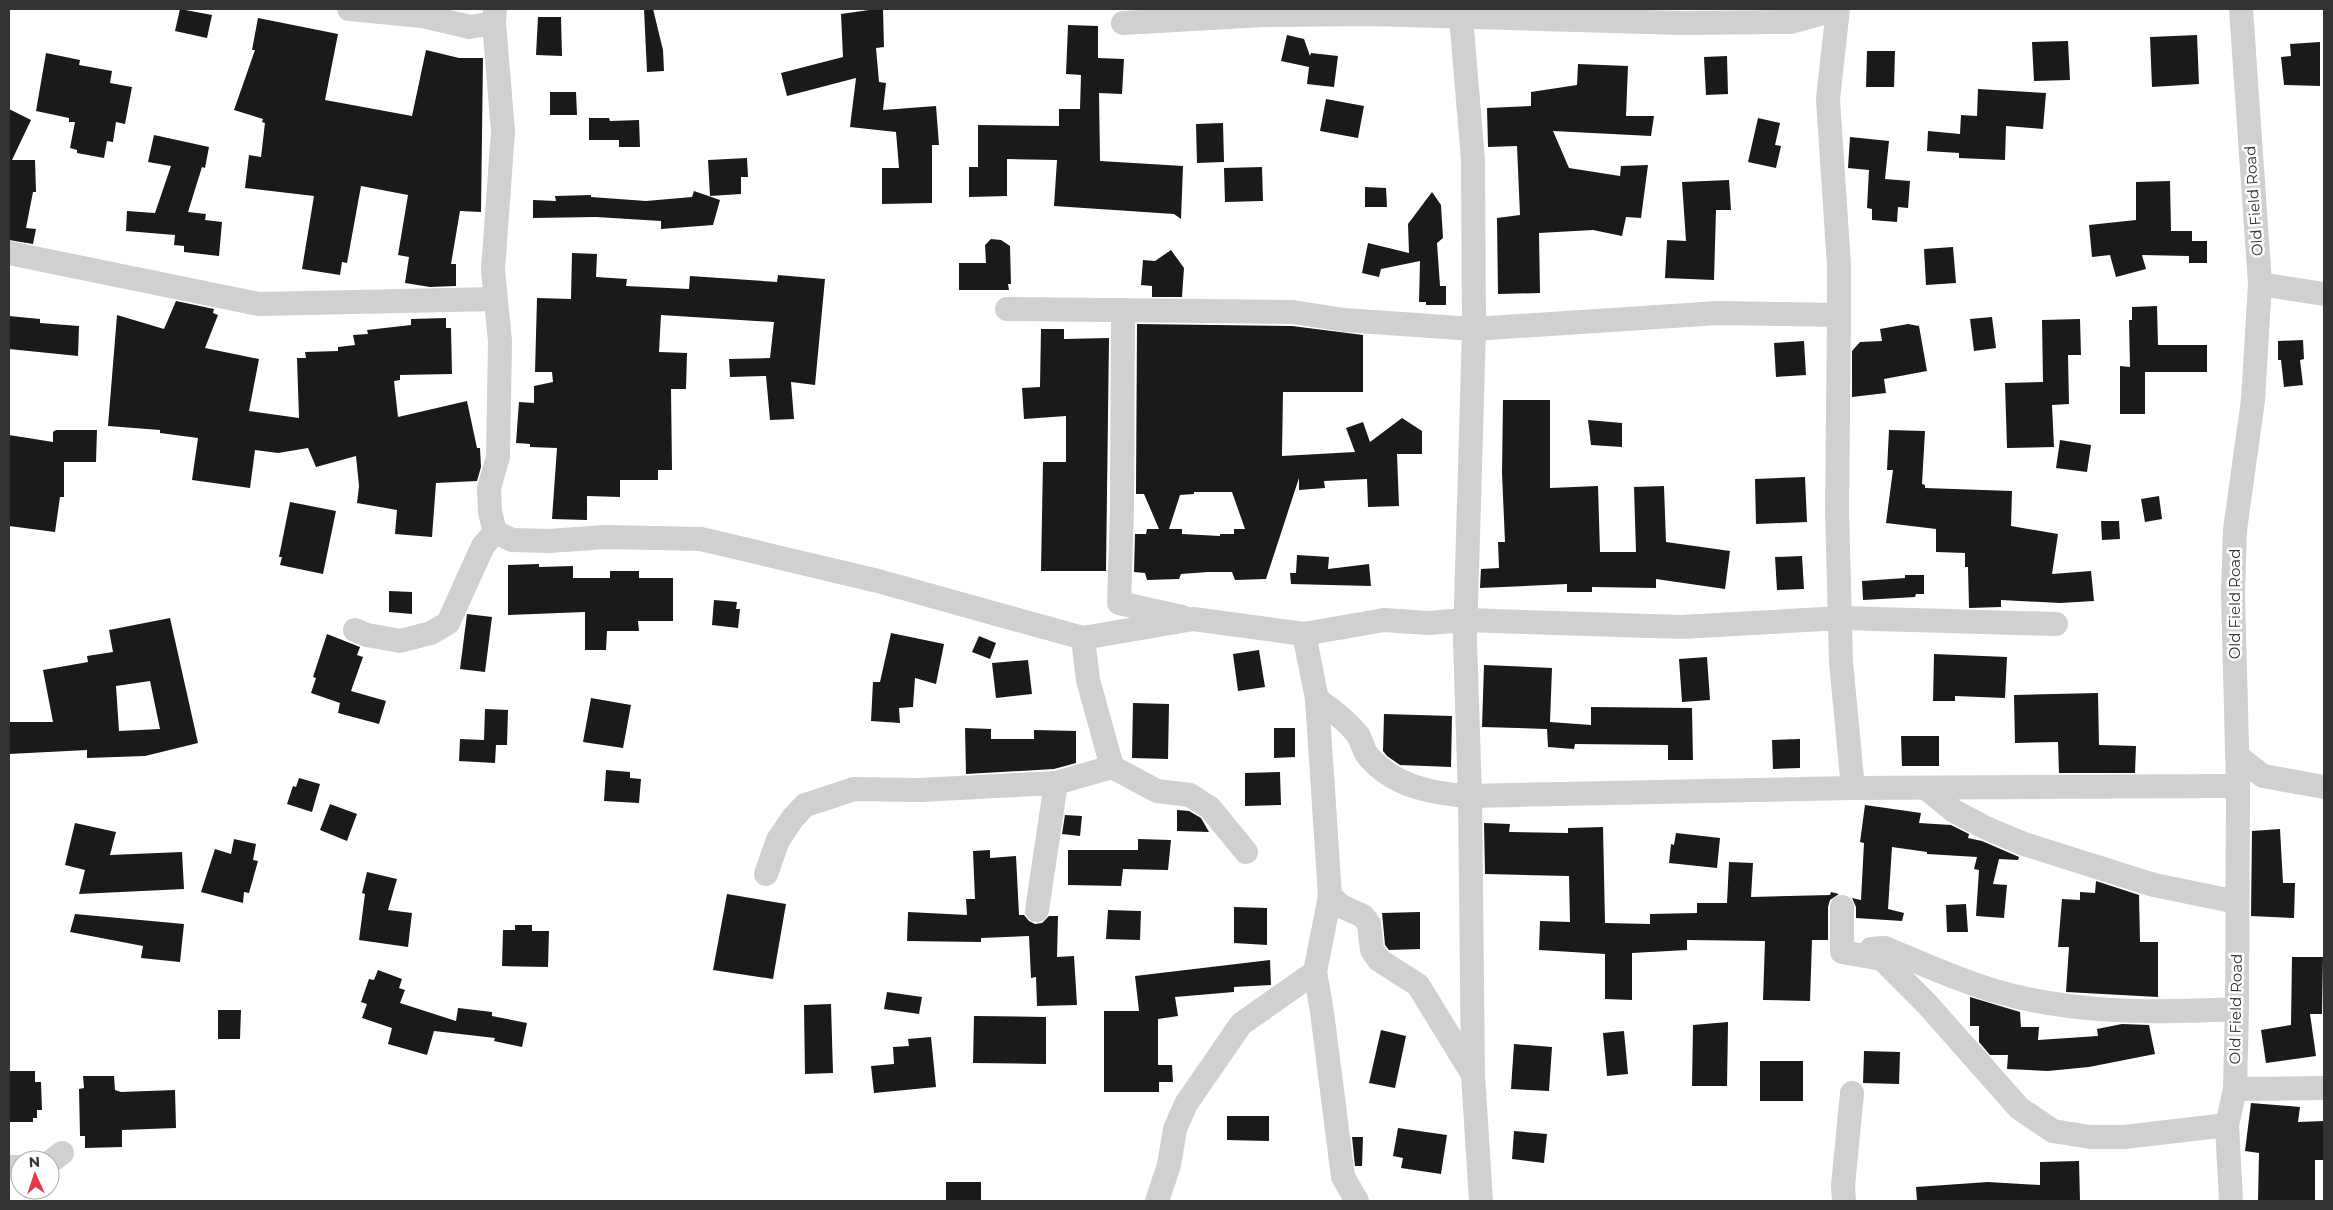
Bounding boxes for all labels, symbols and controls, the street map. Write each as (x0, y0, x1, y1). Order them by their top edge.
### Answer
street label: Old Field Road (2240, 145, 2267, 257)
street label: Old Field Road (2225, 549, 2244, 659)
street label: Old Field Road (2225, 953, 2246, 1064)
north arrow (10, 1150, 60, 1200)
text: N (28, 1153, 40, 1171)

